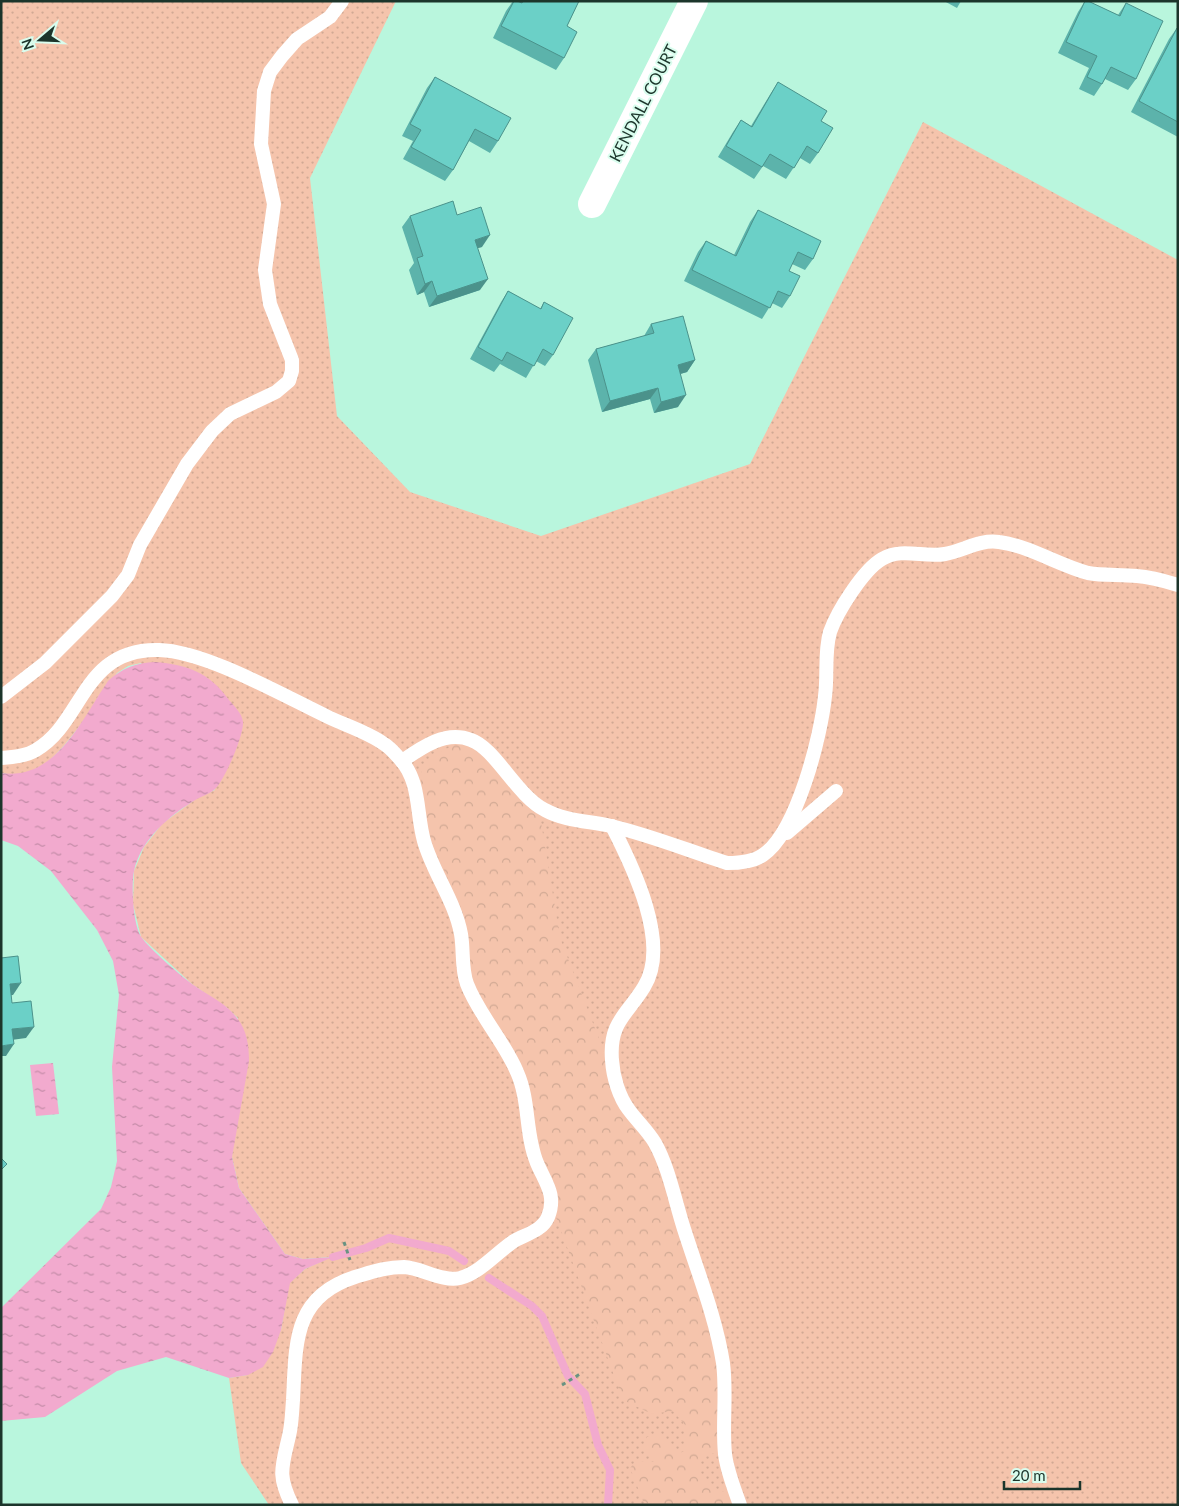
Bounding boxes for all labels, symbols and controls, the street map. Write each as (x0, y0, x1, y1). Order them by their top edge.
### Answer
north arrow (15, 15, 65, 65)
text: N (17, 37, 37, 52)
street label: KENDALL COURT (605, 41, 681, 165)
scale bar (1004, 1458, 1080, 1490)
text: 20 m (1012, 1466, 1046, 1484)

